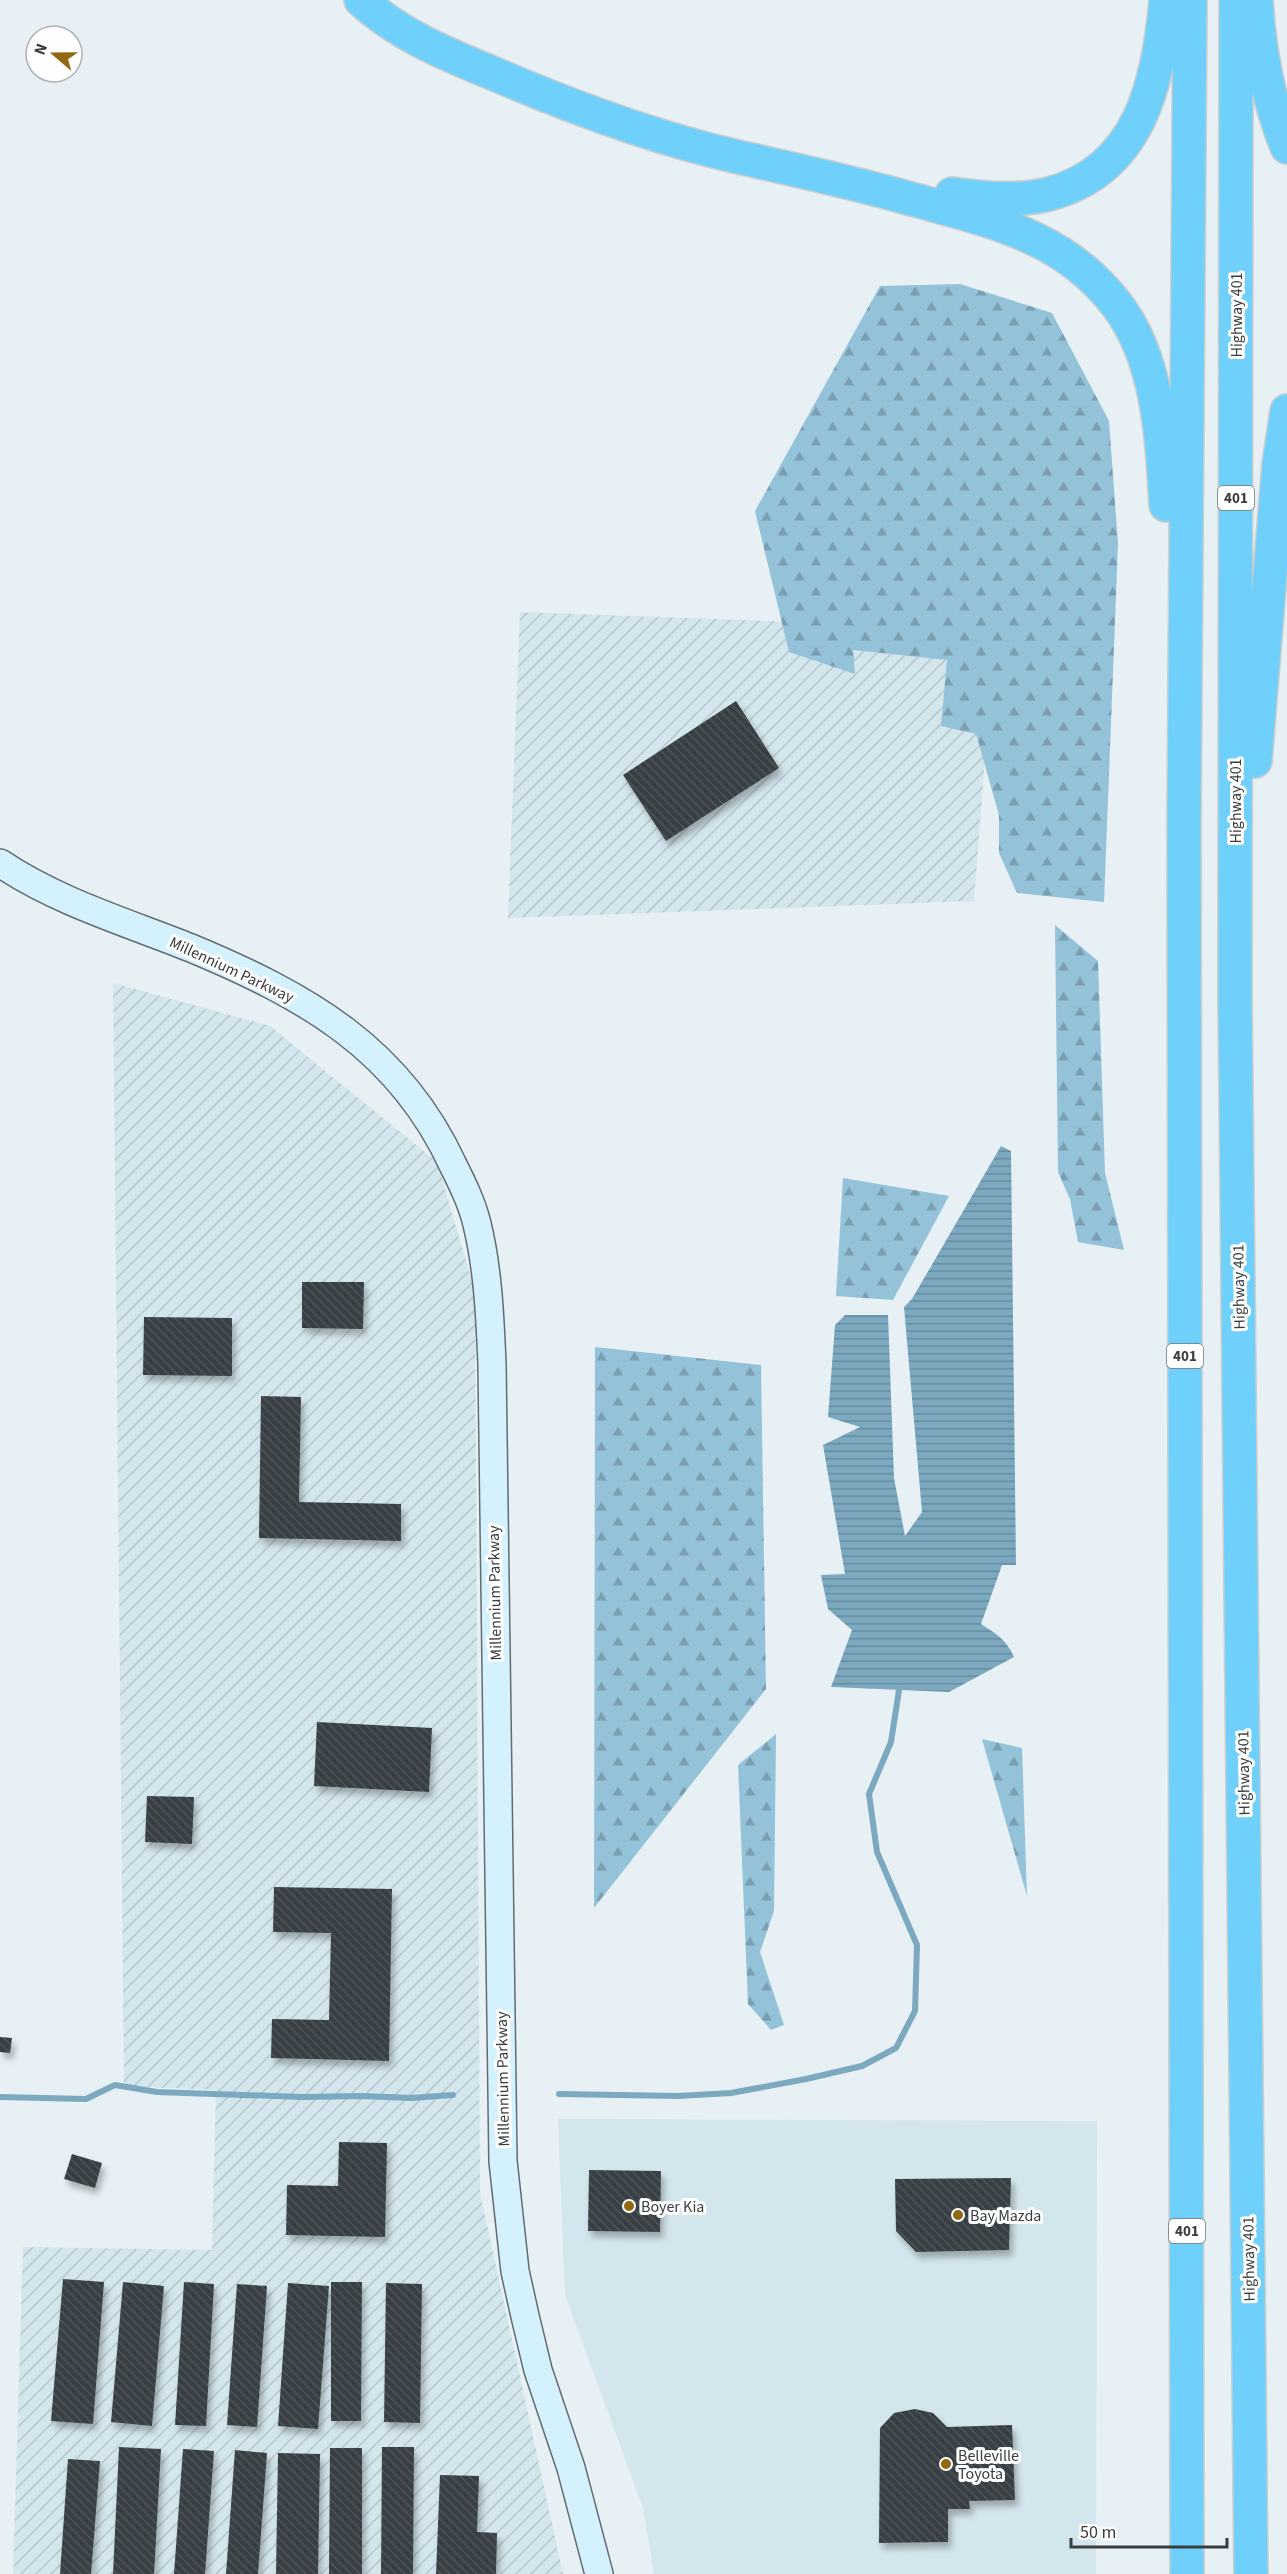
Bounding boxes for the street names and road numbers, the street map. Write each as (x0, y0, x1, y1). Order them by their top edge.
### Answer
street label: Highway 401 (1226, 272, 1248, 358)
road number: 401 (1218, 486, 1254, 510)
street label: Highway 401 (1225, 758, 1247, 844)
street label: Millennium Parkway (166, 931, 298, 1009)
street label: Highway 401 (1227, 1244, 1251, 1330)
road number: 401 (1167, 1344, 1203, 1368)
street label: Millennium Parkway (483, 1525, 507, 1661)
street label: Highway 401 (1232, 1730, 1256, 1816)
street label: Millennium Parkway (491, 2011, 515, 2147)
street label: Highway 401 (1237, 2216, 1261, 2302)
road number: 401 (1169, 2219, 1205, 2243)

